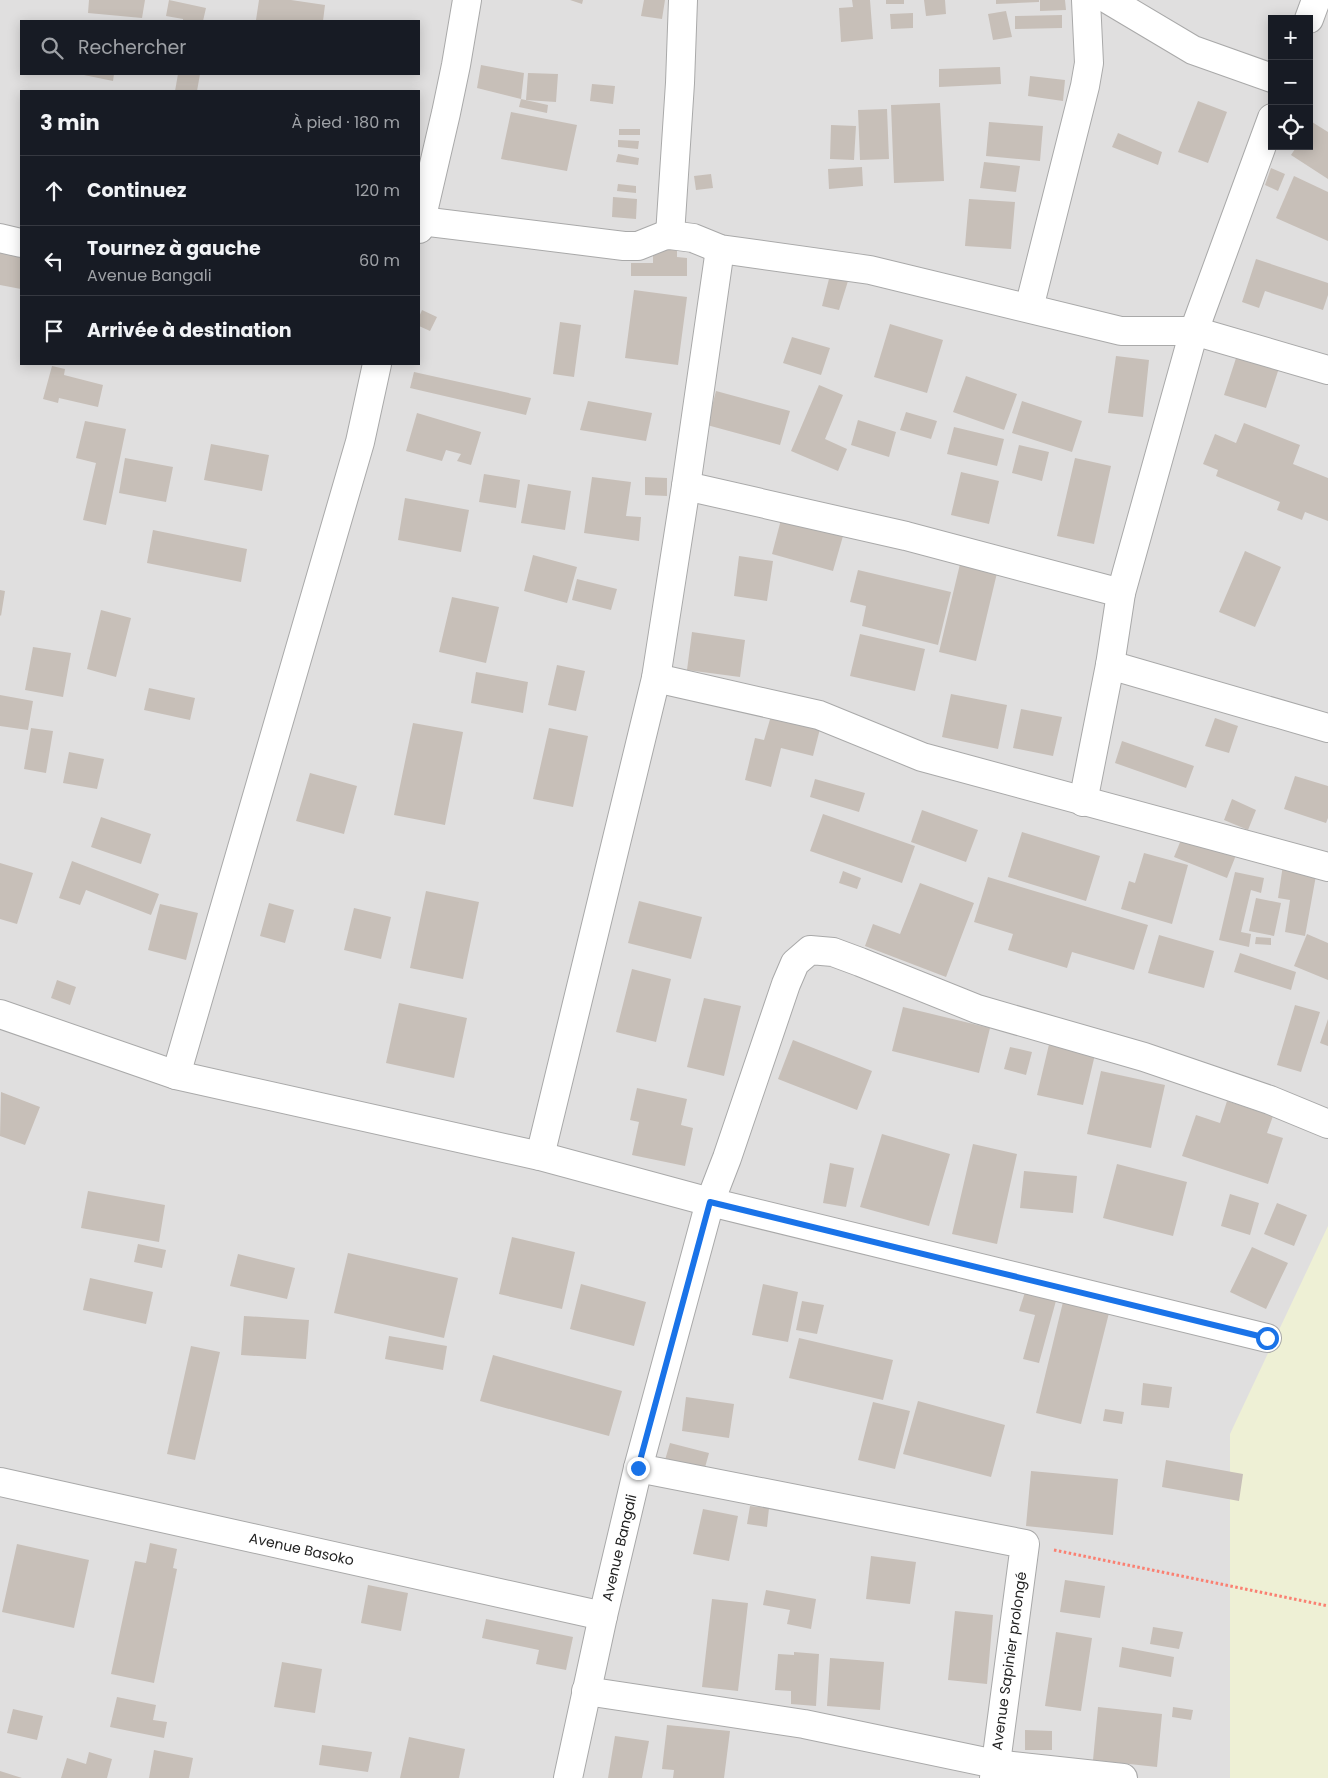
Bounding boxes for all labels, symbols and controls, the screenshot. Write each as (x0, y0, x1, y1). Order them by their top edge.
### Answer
map controls (1268, 15, 1313, 150)
button: + (1268, 15, 1313, 60)
search box (20, 20, 420, 75)
icon: search (38, 34, 66, 62)
text: Rechercher (78, 34, 186, 61)
button: − (1268, 60, 1313, 105)
button: locate (1268, 105, 1313, 150)
text: 3 min (40, 108, 100, 137)
text: À pied · 180 m (292, 111, 400, 134)
icon: ahead (40, 177, 68, 205)
text: Continuez (87, 177, 186, 204)
text: 120 m (355, 179, 400, 202)
text: Tournez à gauche (87, 235, 261, 262)
icon: left (40, 247, 68, 275)
text: 60 m (359, 249, 400, 272)
text: Avenue Bangali (87, 264, 212, 287)
icon: arrive (40, 317, 68, 345)
text: Arrivée à destination (87, 317, 292, 344)
route start (1256, 1327, 1279, 1350)
route end (627, 1457, 650, 1480)
street label: Avenue Bangali (597, 1492, 641, 1603)
street label: Avenue Basoko (247, 1528, 356, 1570)
street label: Avenue Sapinier prolongé (987, 1570, 1031, 1752)

